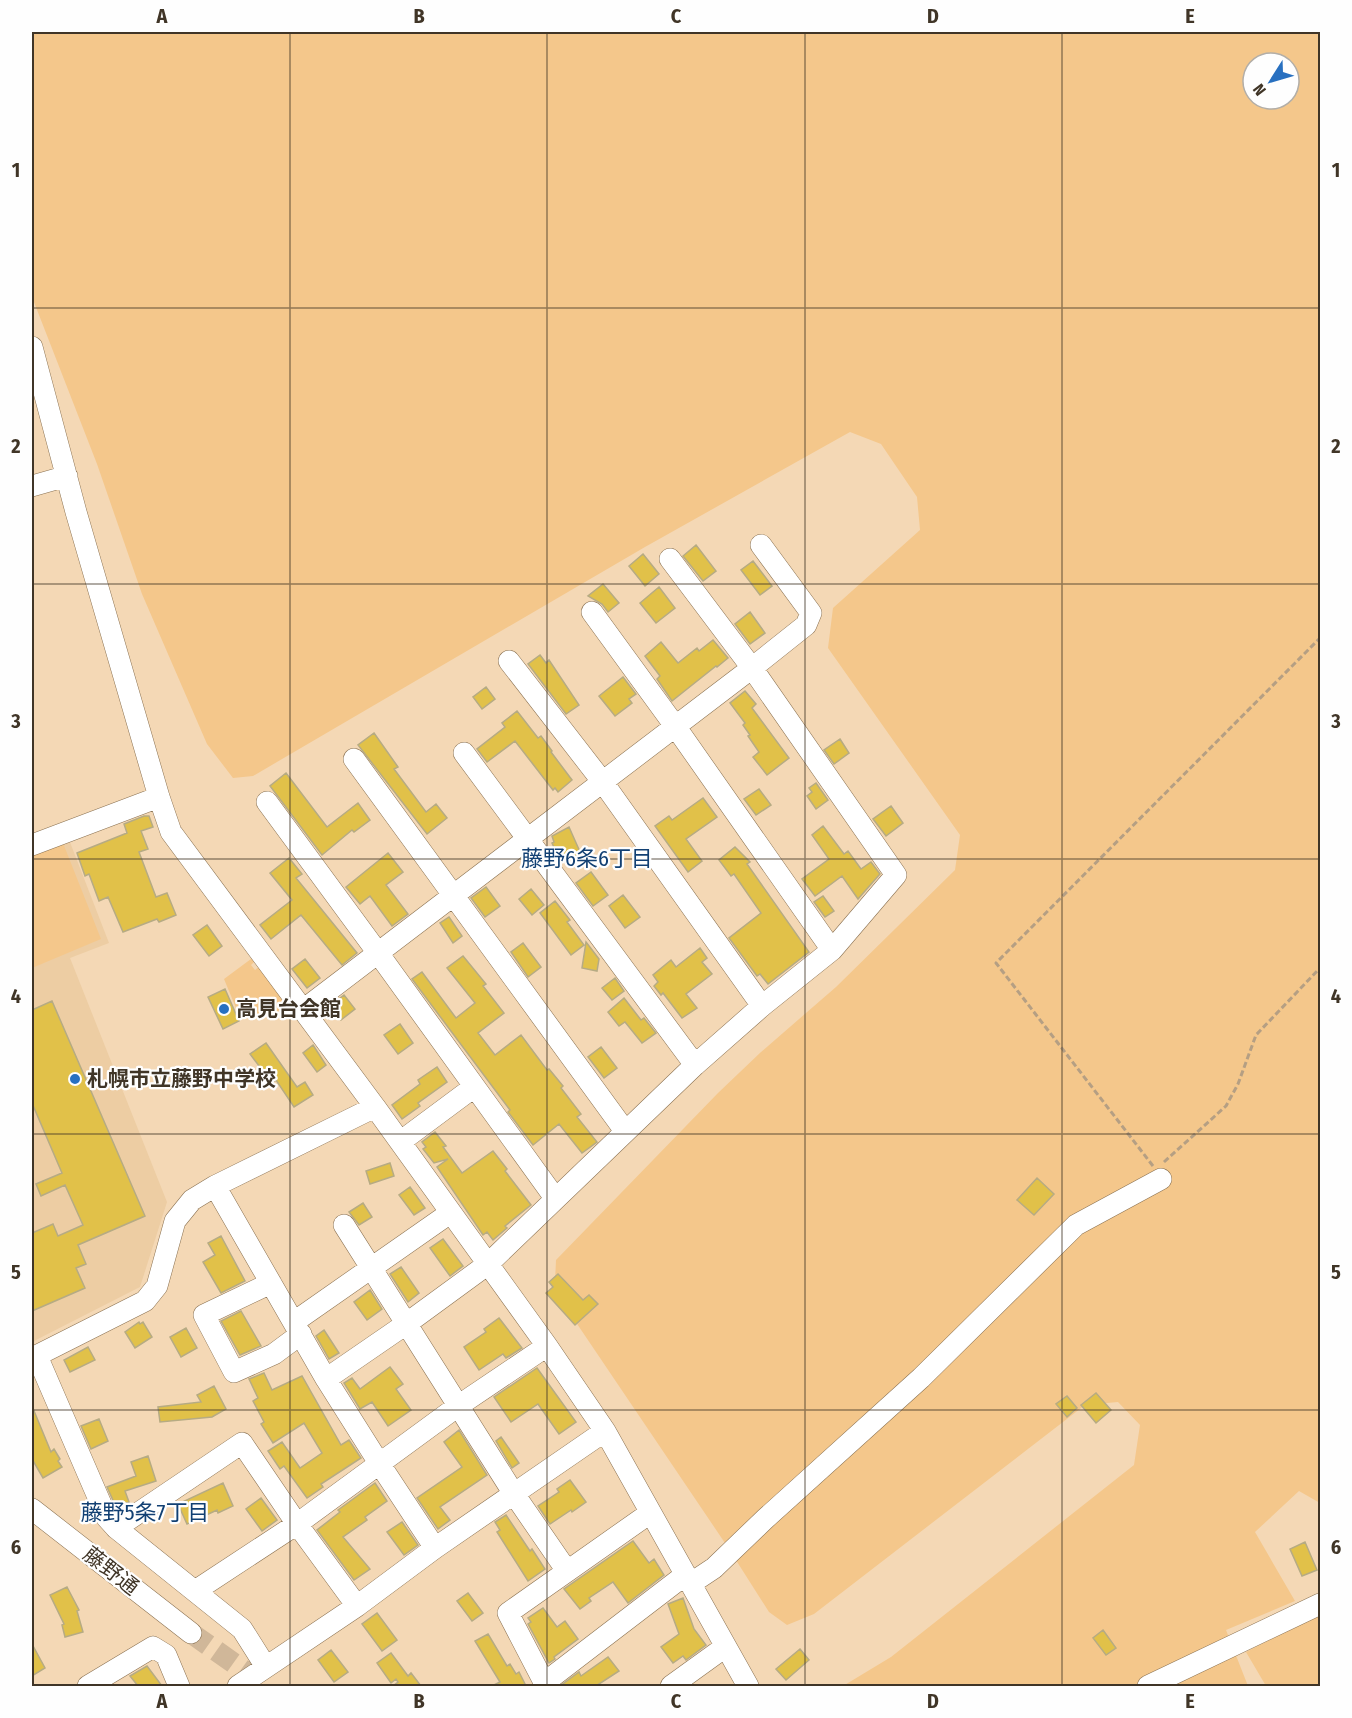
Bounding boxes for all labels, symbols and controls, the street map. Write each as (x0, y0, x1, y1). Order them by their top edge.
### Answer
text: A (156, 4, 169, 28)
text: B (413, 4, 425, 28)
text: C (671, 4, 682, 28)
text: D (927, 4, 939, 28)
text: E (1185, 4, 1195, 28)
north arrow (1241, 51, 1301, 111)
text: N (1249, 80, 1270, 99)
text: 1 (12, 158, 20, 182)
text: 1 (1332, 158, 1340, 182)
text: 2 (10, 434, 21, 458)
text: 2 (1330, 434, 1341, 458)
text: 3 (10, 709, 21, 733)
text: 3 (1330, 709, 1341, 733)
district label: 藤野6条6丁目 (521, 845, 653, 872)
text: 4 (11, 984, 21, 1008)
text: 4 (1331, 984, 1341, 1008)
place label: 高見台会館 (236, 996, 341, 1022)
marker: 高見台会館 (217, 1002, 231, 1016)
place label: 札幌市立藤野中学校 (87, 1066, 276, 1092)
marker: 札幌市立藤野中学校 (68, 1072, 82, 1086)
text: 5 (11, 1260, 21, 1284)
text: 5 (1331, 1260, 1341, 1284)
district label: 藤野5条7丁目 (80, 1499, 210, 1526)
text: 6 (11, 1535, 21, 1559)
text: 6 (1331, 1535, 1341, 1559)
street label: 藤野通 (78, 1541, 144, 1601)
text: A (156, 1689, 169, 1713)
text: B (413, 1689, 425, 1713)
text: C (671, 1689, 682, 1713)
text: D (927, 1689, 939, 1713)
text: E (1185, 1689, 1195, 1713)

